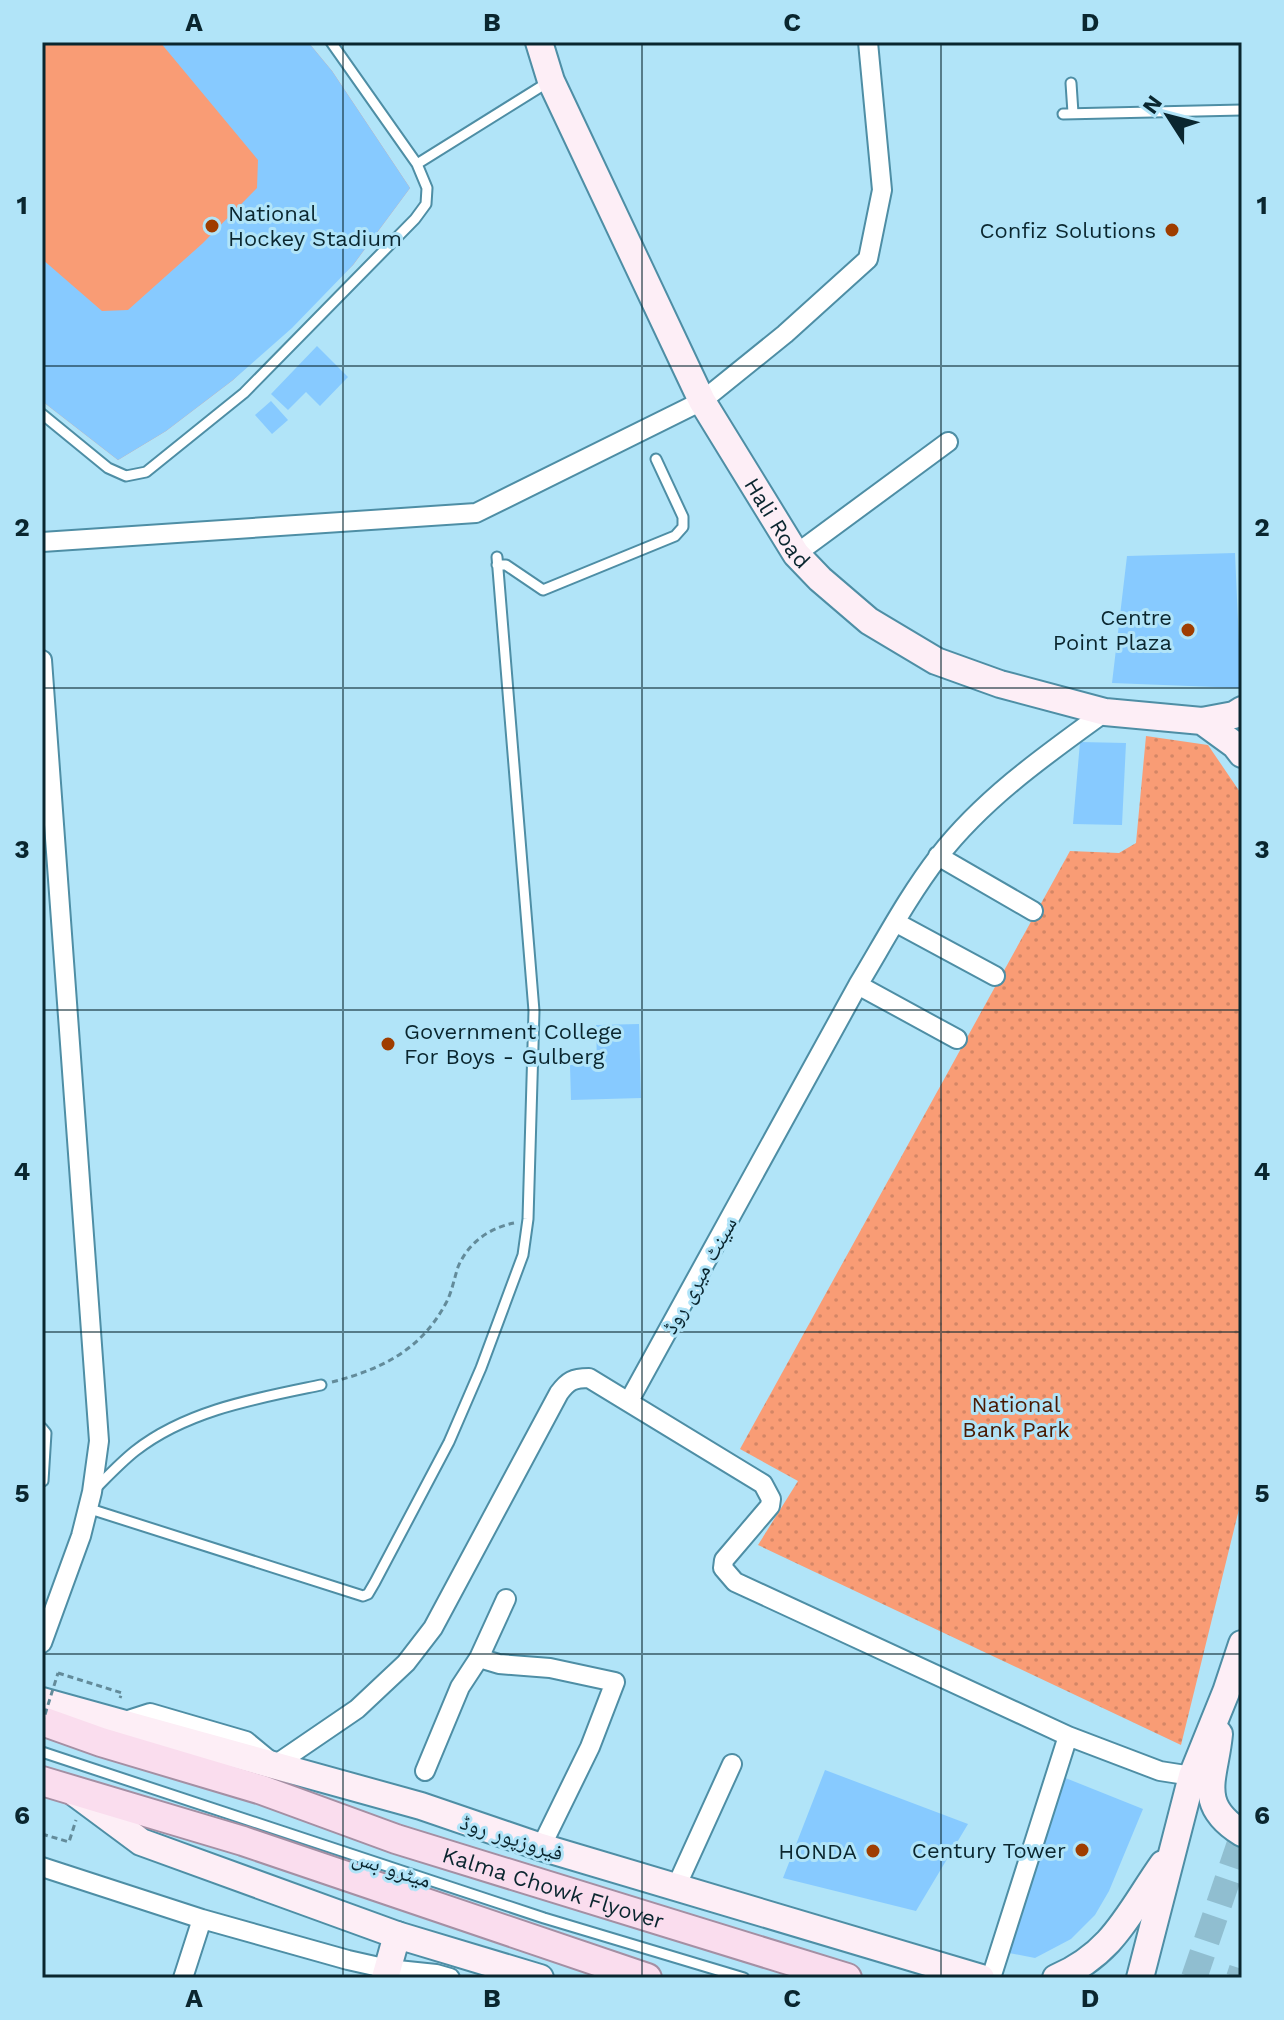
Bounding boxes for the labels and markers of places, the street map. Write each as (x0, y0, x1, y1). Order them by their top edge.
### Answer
place label: National Hockey Stadium (228, 201, 402, 251)
marker: National Hockey Stadium (203, 217, 221, 235)
place label: Confiz Solutions (979, 218, 1156, 243)
marker: Confiz Solutions (1163, 221, 1181, 239)
place label: Centre Point Plaza (1053, 605, 1172, 655)
marker: Centre Point Plaza (1179, 621, 1197, 639)
place label: Government College For Boys - Gulberg (404, 1019, 623, 1069)
marker: Government College For Boys - Gulberg (379, 1035, 397, 1053)
place label: Century Tower (912, 1838, 1066, 1863)
place label: HONDA (778, 1839, 857, 1864)
marker: Century Tower (1073, 1841, 1091, 1859)
marker: HONDA (864, 1842, 882, 1860)

